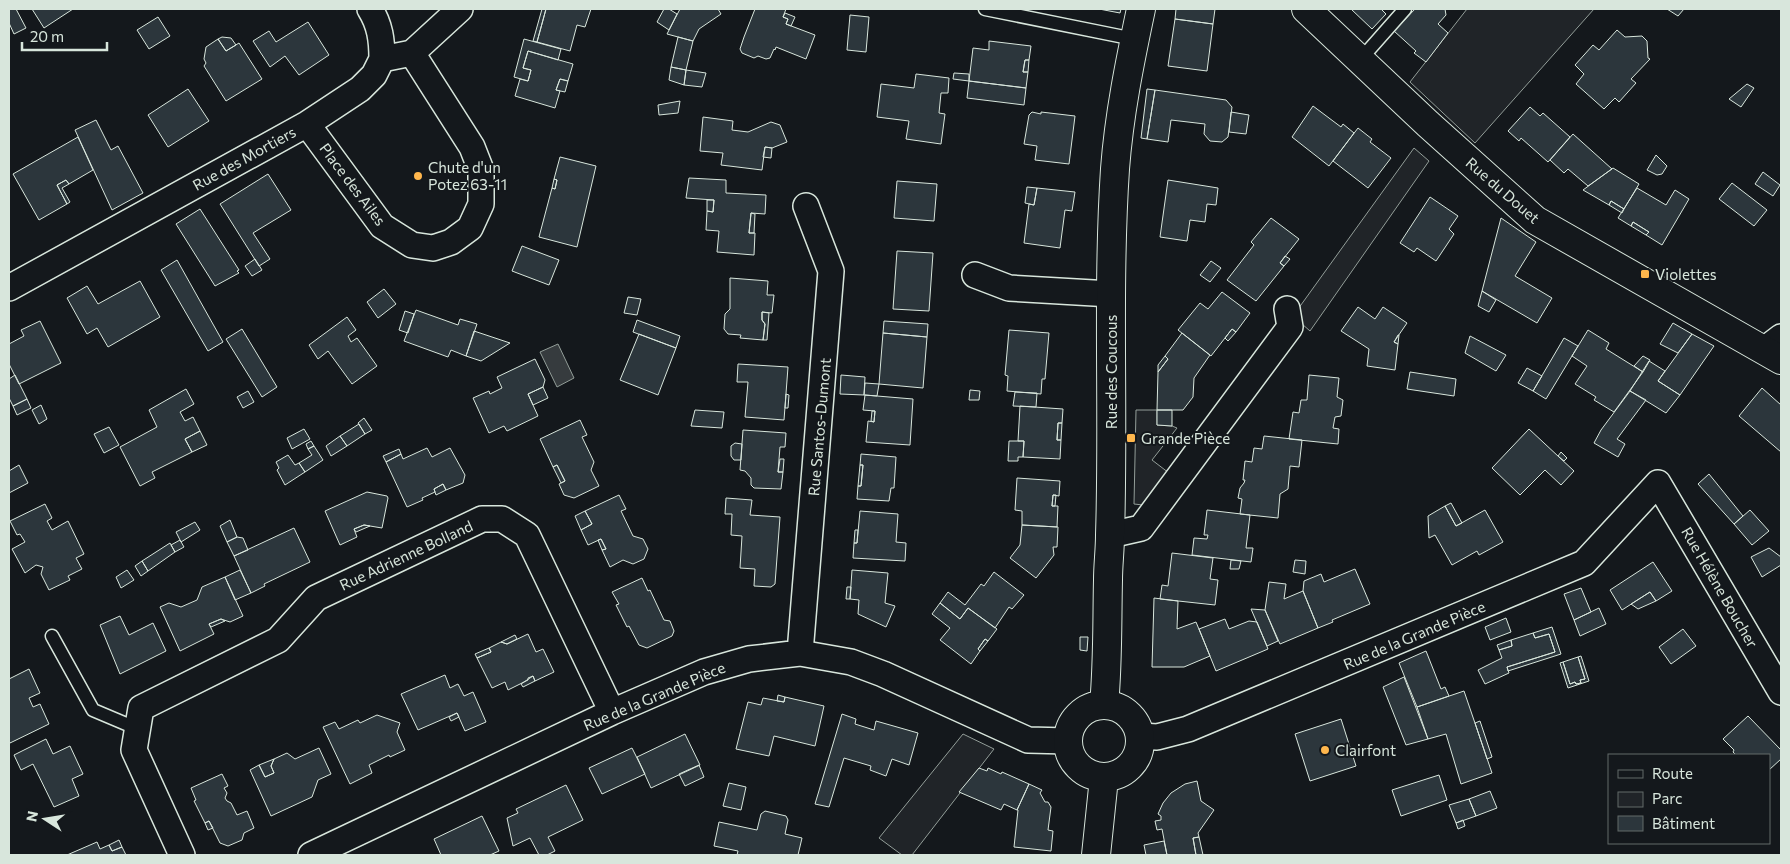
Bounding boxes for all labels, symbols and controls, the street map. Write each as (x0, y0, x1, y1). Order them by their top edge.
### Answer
scale bar (22, 20, 108, 52)
text: 20 m (30, 27, 64, 45)
street label: Rue des Mortiers (189, 122, 299, 194)
street label: Place des Ailes (316, 139, 390, 229)
street label: Rue du Douet (1463, 153, 1543, 227)
place label: Chute d'un Potez 63-11 (428, 158, 507, 193)
marker: Chute d'un Potez 63-11 (412, 170, 424, 182)
place label: Violettes (1655, 265, 1717, 283)
marker: Violettes (1639, 268, 1651, 280)
street label: Rue des Coucous (1102, 315, 1120, 429)
street label: Rue Santos-Dumont (804, 357, 834, 497)
place label: Grande Pièce (1141, 429, 1230, 447)
marker: Grande Pièce (1125, 432, 1137, 444)
street label: Rue Adrienne Bolland (337, 516, 475, 594)
street label: Rue Hélène Boucher (1678, 523, 1762, 651)
street label: Rue de la Grande Pièce (1340, 597, 1488, 673)
street label: Rue de la Grande Pièce (580, 658, 728, 734)
place label: Clairfont (1335, 741, 1396, 759)
marker: Clairfont (1319, 744, 1331, 756)
legend (1608, 754, 1770, 844)
text: Route (1652, 764, 1693, 782)
text: Parc (1652, 789, 1682, 807)
north arrow (20, 794, 70, 844)
text: N (22, 809, 41, 823)
text: Bâtiment (1652, 814, 1715, 832)

